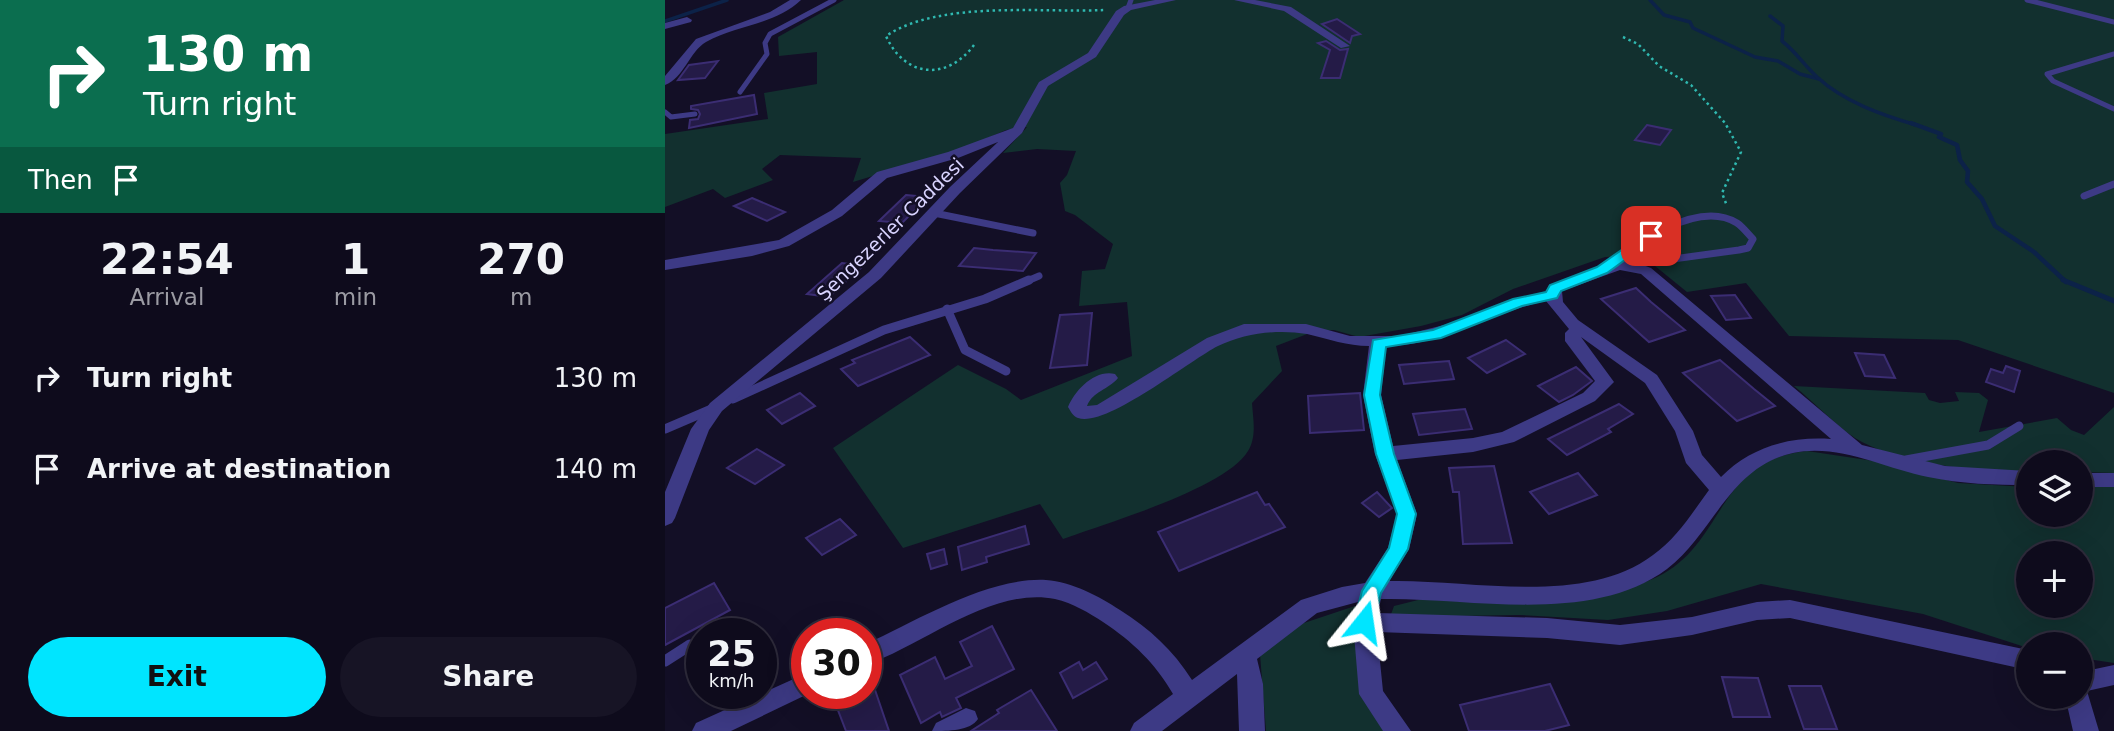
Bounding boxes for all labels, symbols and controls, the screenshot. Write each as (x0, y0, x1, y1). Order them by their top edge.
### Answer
text: 130 m (143, 26, 313, 83)
icon: right (28, 28, 119, 119)
text: Turn right (143, 85, 296, 123)
street label: Şengezerler Caddesi (812, 153, 968, 305)
icon: arrive (107, 161, 145, 199)
text: Then (28, 165, 93, 195)
pin (1621, 206, 1681, 266)
icon: arrive (1632, 217, 1670, 255)
text: 22:54 (100, 235, 234, 284)
text: 1 (341, 235, 370, 284)
text: 270 (477, 235, 565, 284)
text: Arrival (130, 284, 204, 310)
text: min (334, 284, 377, 310)
text: m (510, 284, 532, 310)
icon: right (28, 359, 66, 397)
text: Turn right (87, 363, 232, 393)
text: 130 m (554, 363, 637, 393)
icon: arrive (28, 450, 66, 488)
map controls (2016, 450, 2093, 709)
button: layers (2016, 450, 2093, 527)
text: Arrive at destination (87, 454, 391, 484)
text: 140 m (554, 454, 637, 484)
button: + (2016, 541, 2093, 618)
position arrow (1327, 585, 1401, 659)
speed limit sign: 30 (791, 618, 882, 709)
button: − (2016, 632, 2093, 709)
text: 25 (707, 634, 756, 674)
button: Exit (28, 637, 326, 717)
button: Share (340, 637, 637, 717)
text: km/h (709, 670, 754, 691)

